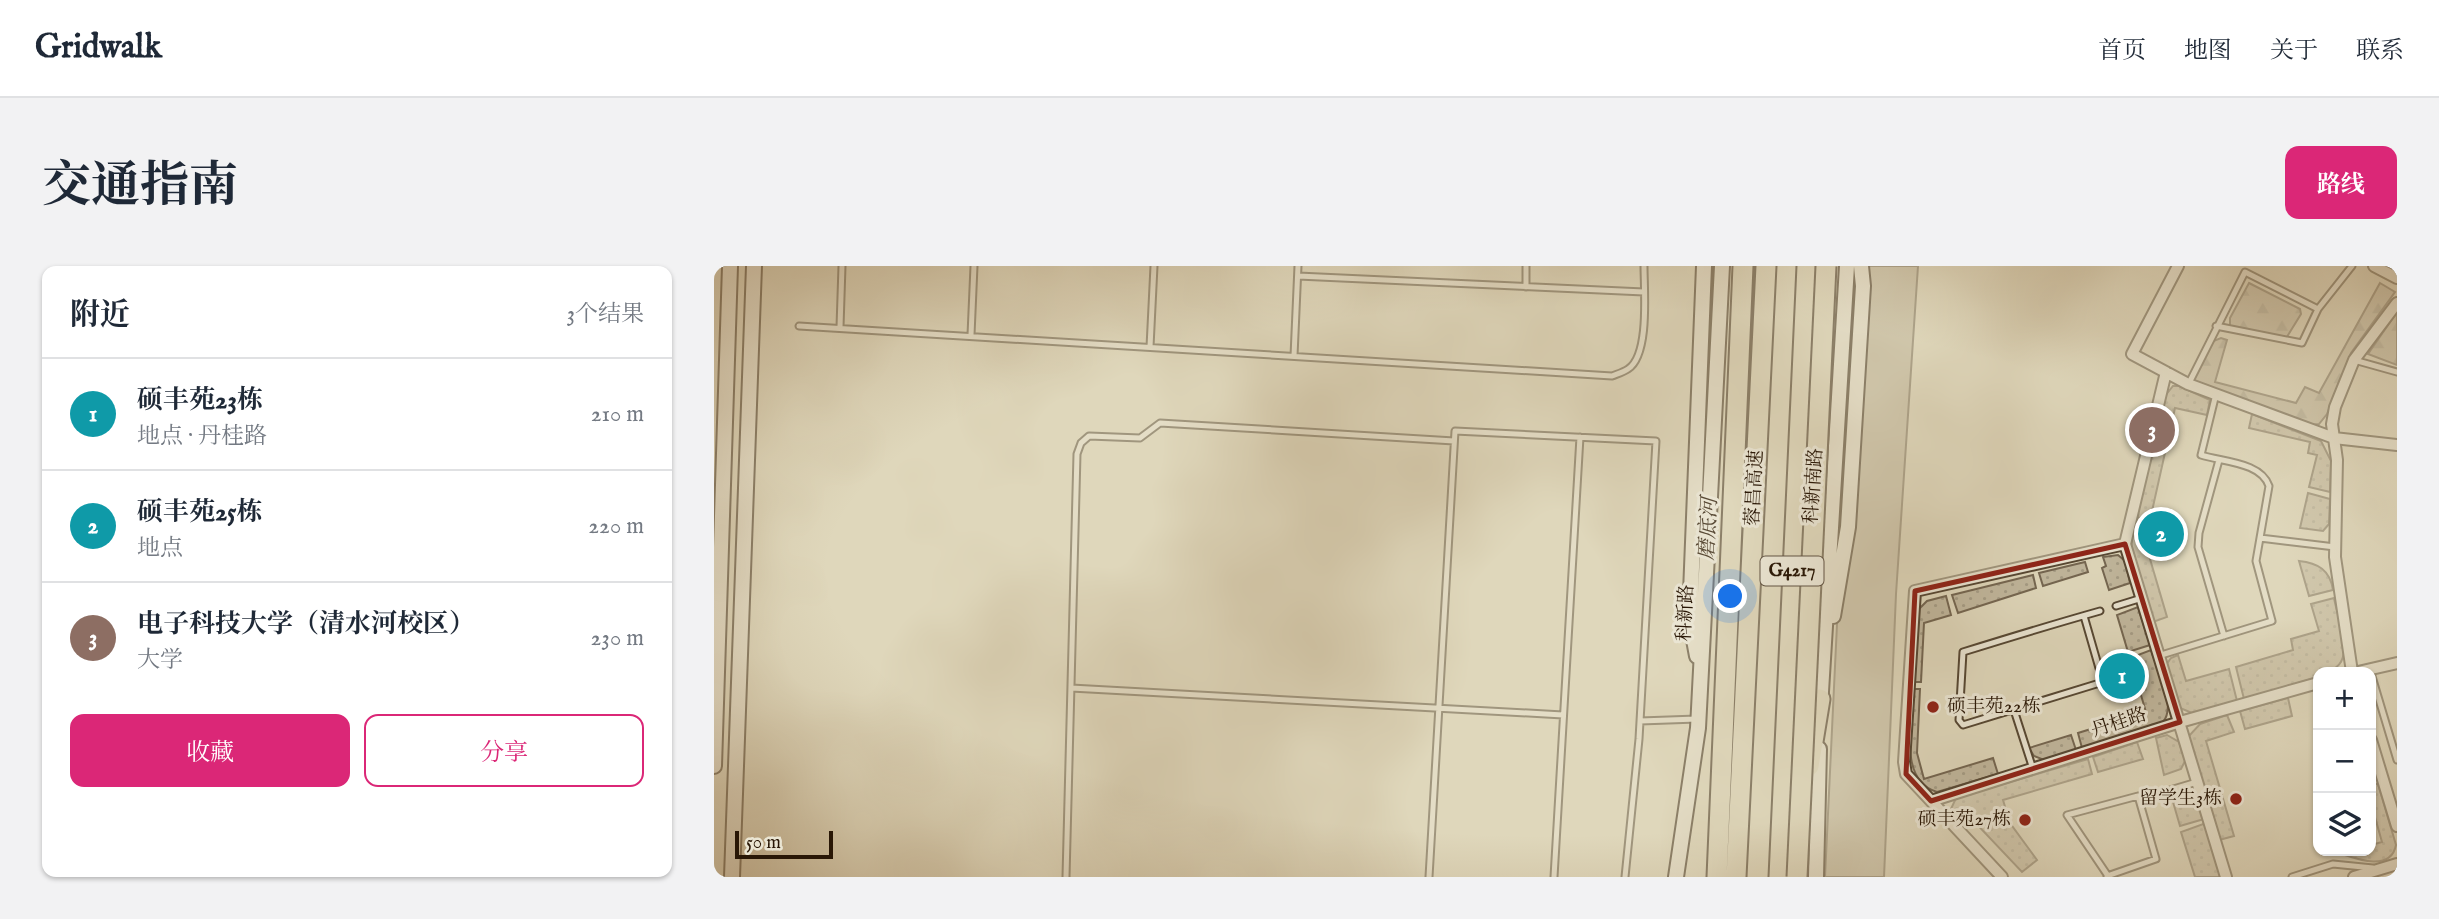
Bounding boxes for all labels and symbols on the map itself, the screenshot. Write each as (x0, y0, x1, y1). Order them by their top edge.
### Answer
pin: 3 (2129, 404, 2175, 456)
street label: 科新南路 (1799, 447, 1829, 525)
street label: 蓉昌高速 (1741, 449, 1769, 527)
water label: 磨底河 (1694, 493, 1724, 561)
pin: 2 (2138, 508, 2184, 560)
road number: G4217 (1760, 556, 1824, 586)
your location (1713, 579, 1747, 613)
street label: 科新路 (1673, 584, 1699, 642)
pin: 1 (2099, 650, 2145, 702)
place label: 硕丰苑22栋 (1947, 695, 2041, 719)
marker: 硕丰苑22栋 (1925, 699, 1941, 715)
street label: 丹桂路 (2088, 703, 2150, 743)
place label: 留学生3栋 (2139, 787, 2222, 811)
marker: 留学生3栋 (2228, 791, 2244, 807)
place label: 硕丰苑27栋 (1917, 808, 2011, 832)
marker: 硕丰苑27栋 (2017, 812, 2033, 828)
scale bar (735, 828, 833, 860)

